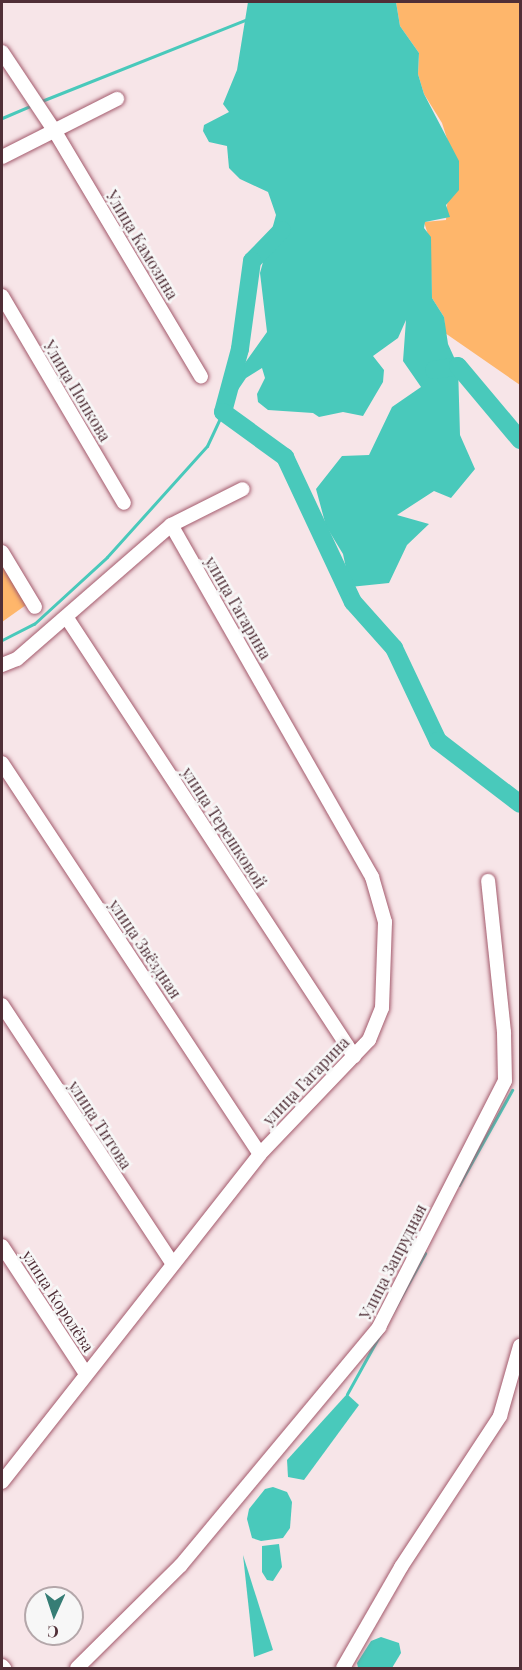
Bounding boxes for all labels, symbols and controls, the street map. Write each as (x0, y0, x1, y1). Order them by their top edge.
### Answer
street label: Улица Камозина (102, 187, 182, 303)
street label: Улица Попкова (39, 337, 115, 445)
street label: улица Гагарина (201, 553, 275, 663)
street label: улица Терешковой (178, 764, 270, 892)
street label: улица Звёздная (105, 896, 185, 1002)
street label: улица Гагарина (259, 1033, 353, 1129)
street label: улица Титова (64, 1077, 136, 1173)
street label: Улица Запрудная (356, 1201, 430, 1323)
street label: улица Королёва (18, 1247, 98, 1355)
north arrow (24, 1586, 84, 1646)
text: С (47, 1622, 59, 1643)

